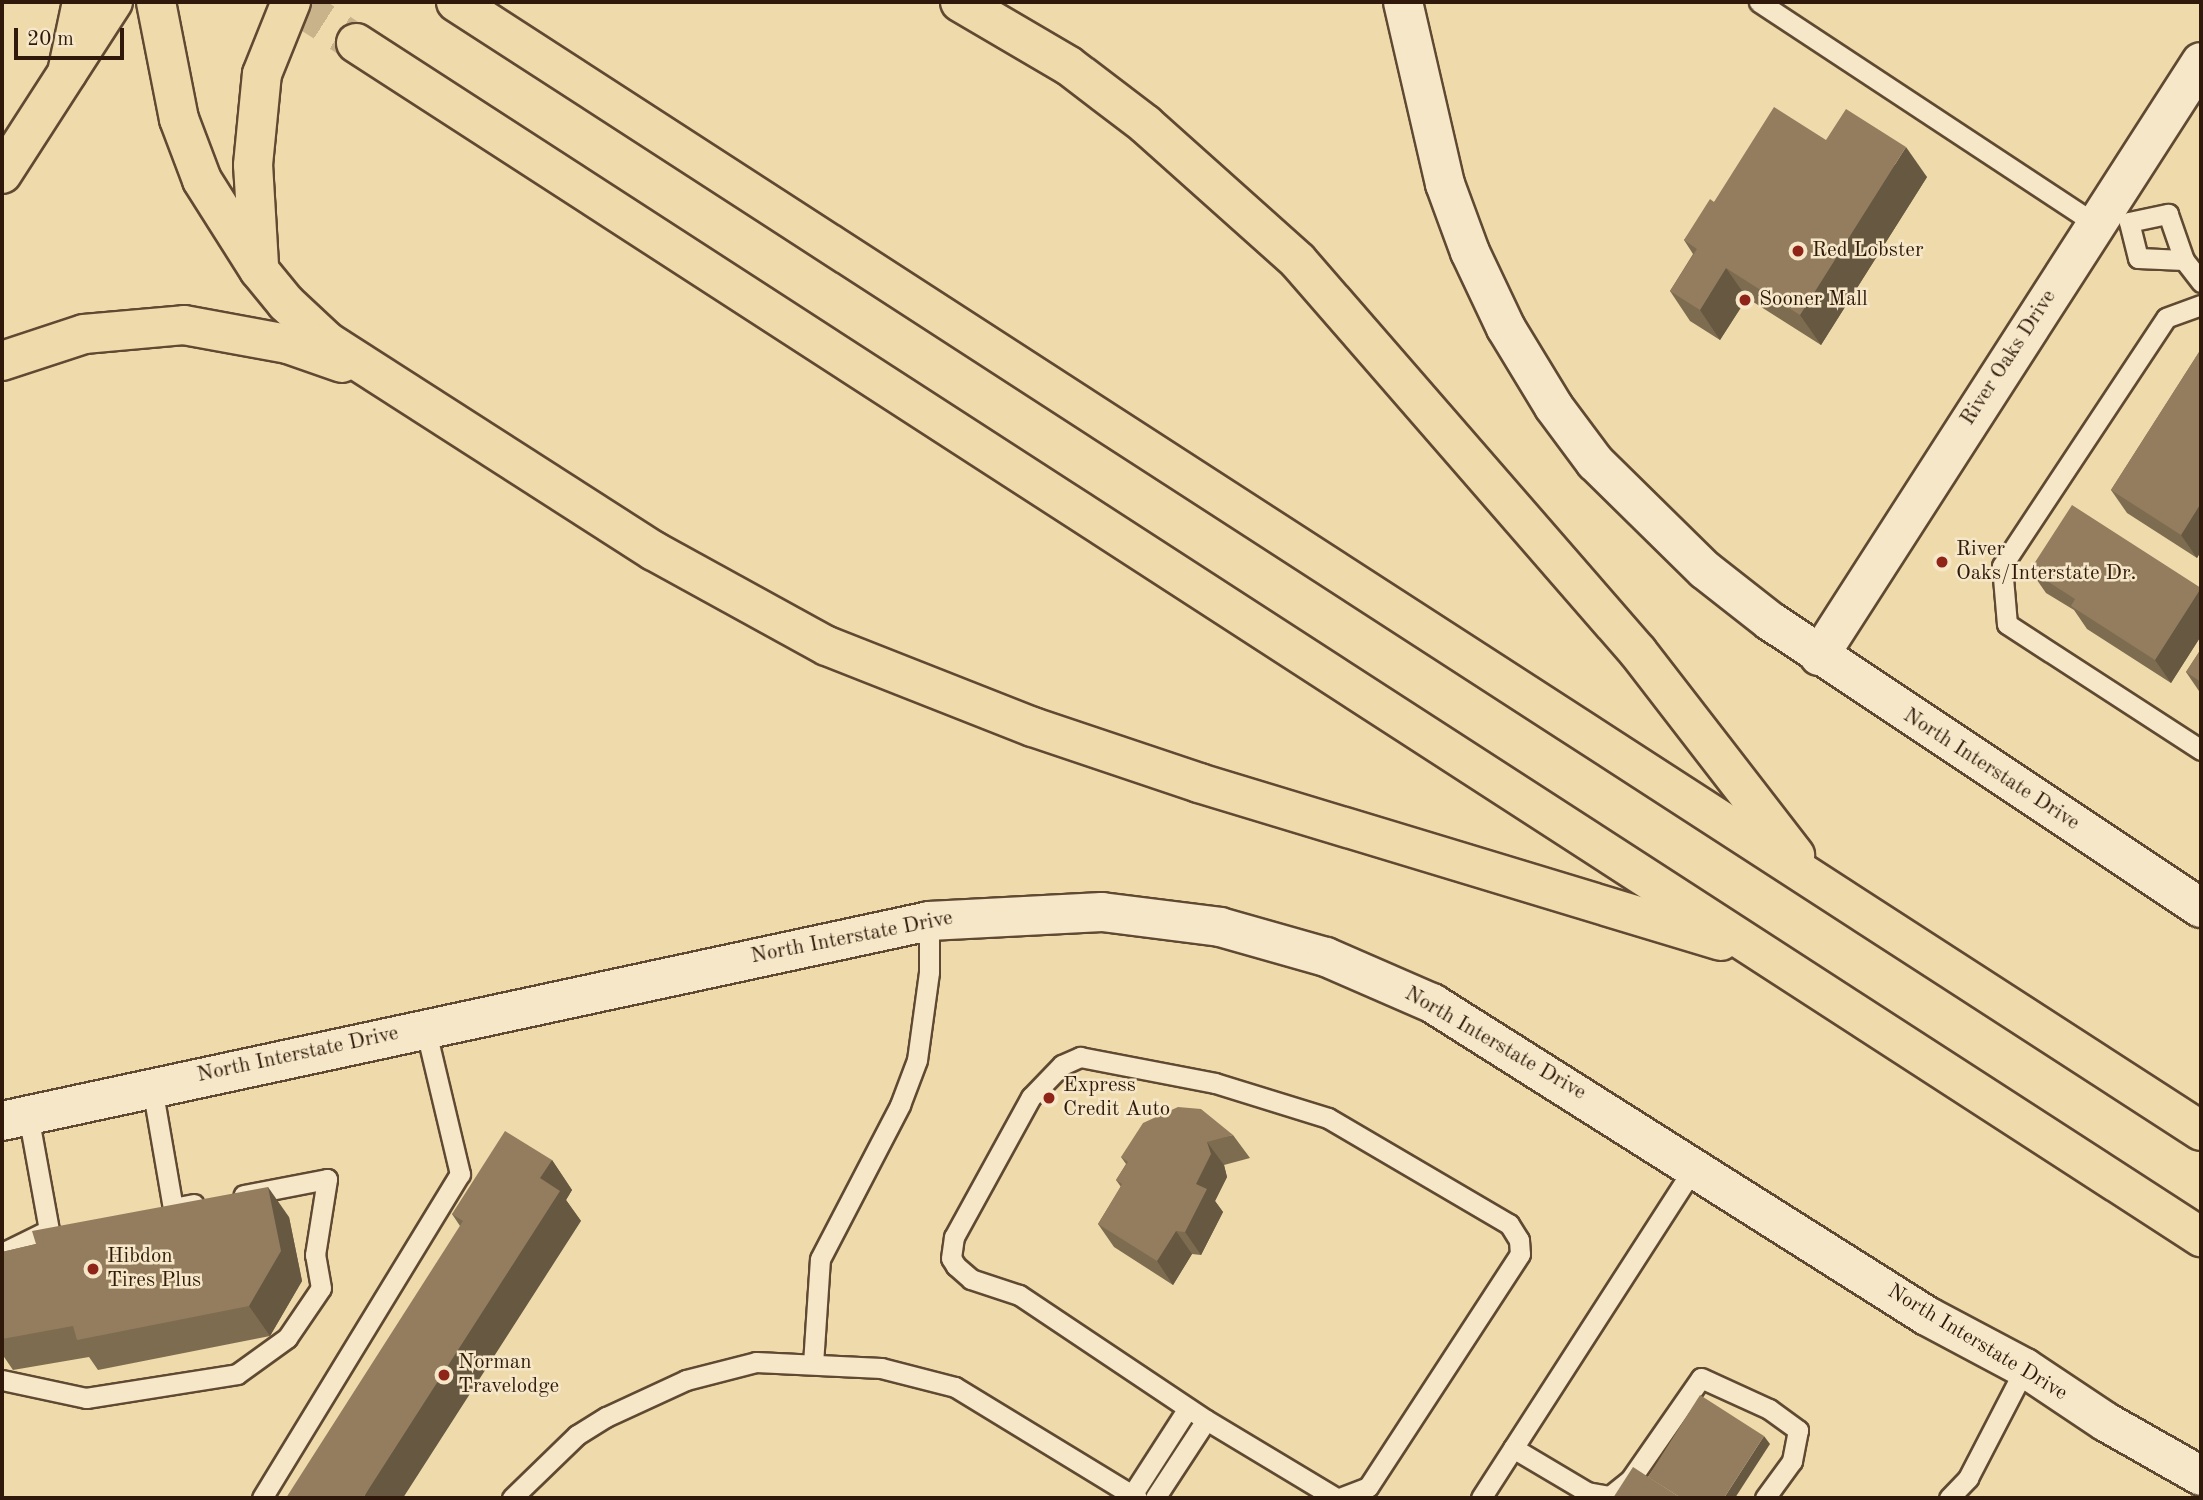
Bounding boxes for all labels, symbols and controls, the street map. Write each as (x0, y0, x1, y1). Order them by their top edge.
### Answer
scale bar (18, 14, 128, 58)
text: 20 m (27, 29, 74, 50)
place label: Red Lobster (1812, 238, 1924, 264)
marker: Red Lobster (1790, 243, 1806, 259)
street label: River Oaks Drive (1956, 286, 2062, 430)
place label: Sooner Mall (1759, 287, 1868, 313)
marker: Sooner Mall (1737, 292, 1753, 308)
place label: River Oaks/Interstate Dr. (1956, 537, 2136, 587)
marker: River Oaks/Interstate Dr. (1934, 554, 1950, 570)
street label: North Interstate Drive (1898, 704, 2084, 836)
street label: North Interstate Drive (749, 906, 955, 970)
street label: North Interstate Drive (1400, 982, 1590, 1106)
street label: North Interstate Drive (195, 1021, 401, 1089)
place label: Express Credit Auto (1063, 1073, 1170, 1123)
marker: Express Credit Auto (1041, 1090, 1057, 1106)
place label: Hibdon Tires Plus (107, 1244, 201, 1294)
marker: Hibdon Tires Plus (85, 1261, 101, 1277)
street label: North Interstate Drive (1883, 1279, 2071, 1407)
place label: Norman Travelodge (458, 1350, 559, 1400)
marker: Norman Travelodge (436, 1367, 452, 1383)

